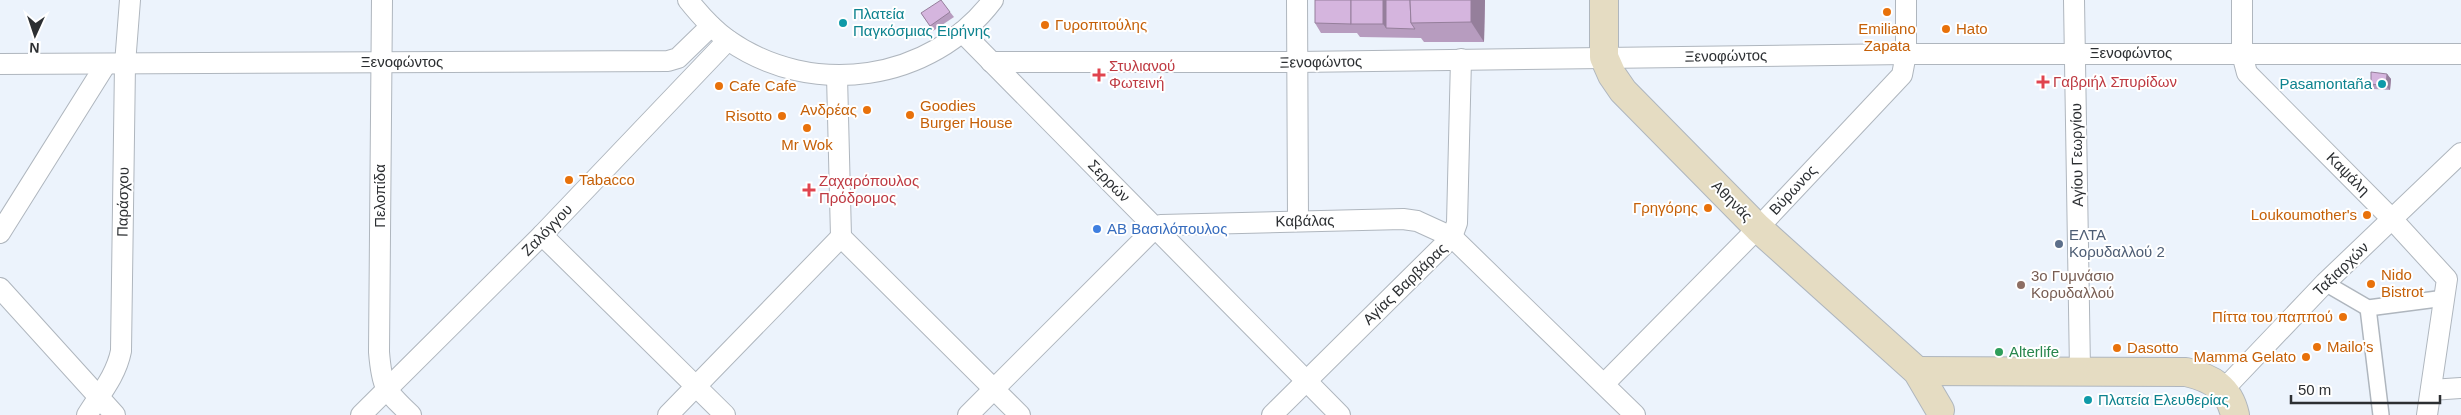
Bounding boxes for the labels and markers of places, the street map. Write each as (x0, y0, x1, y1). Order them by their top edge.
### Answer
place label: Πλατεία Παγκόσμιας Ειρήνης (853, 5, 990, 39)
marker: Emiliano Zapata (1881, 6, 1893, 18)
place label: Γυροπιτούλης (1055, 16, 1147, 33)
marker: Πλατεία Παγκόσμιας Ειρήνης (837, 17, 849, 29)
marker: Γυροπιτούλης (1039, 19, 1051, 31)
place label: Emiliano Zapata (1858, 20, 1916, 54)
place label: Hato (1956, 20, 1988, 37)
marker: Hato (1940, 23, 1952, 35)
place label: Στυλιανού Φωτεινή (1109, 57, 1175, 91)
marker: Στυλιανού Φωτεινή (1093, 69, 1105, 81)
place label: Γαβριήλ Σπυρίδων (2053, 73, 2177, 90)
place label: Pasamontaña (2279, 75, 2373, 92)
marker: Γαβριήλ Σπυρίδων (2037, 76, 2049, 88)
place label: Cafe Cafe (729, 77, 797, 94)
marker: Pasamontaña (2376, 78, 2388, 90)
marker: Cafe Cafe (713, 80, 725, 92)
place label: Goodies Burger House (920, 97, 1013, 131)
place label: Ανδρέας (800, 101, 857, 118)
marker: Ανδρέας (861, 104, 873, 116)
place label: Risotto (725, 107, 772, 124)
marker: Goodies Burger House (904, 109, 916, 121)
marker: Risotto (776, 110, 788, 122)
marker: Mr Wok (801, 122, 813, 134)
place label: Mr Wok (781, 136, 833, 153)
place label: Tabacco (579, 171, 635, 188)
place label: Ζαχαρόπουλος Πρόδρομος (819, 172, 919, 206)
marker: Tabacco (563, 174, 575, 186)
marker: Ζαχαρόπουλος Πρόδρομος (803, 184, 815, 196)
place label: Γρηγόρης (1633, 199, 1698, 216)
marker: Γρηγόρης (1702, 202, 1714, 214)
place label: Loukoumother's (2251, 206, 2357, 223)
marker: Loukoumother's (2361, 209, 2373, 221)
place label: ΑΒ Βασιλόπουλος (1107, 220, 1227, 237)
marker: ΑΒ Βασιλόπουλος (1091, 223, 1103, 235)
place label: ΕΛΤΑ Κορυδαλλού 2 (2069, 226, 2165, 260)
marker: ΕΛΤΑ Κορυδαλλού 2 (2053, 238, 2065, 250)
place label: Nido Bistrot (2381, 266, 2424, 300)
place label: 3ο Γυμνάσιο Κορυδαλλού (2031, 267, 2114, 301)
marker: Nido Bistrot (2365, 278, 2377, 290)
marker: 3ο Γυμνάσιο Κορυδαλλού (2015, 279, 2027, 291)
place label: Πίττα του παππού (2212, 308, 2333, 325)
marker: Πίττα του παππού (2337, 311, 2349, 323)
place label: Mailo’s (2327, 338, 2373, 355)
place label: Dasotto (2127, 339, 2179, 356)
marker: Mailo’s (2311, 341, 2323, 353)
marker: Dasotto (2111, 342, 2123, 354)
place label: Alterlife (2009, 343, 2059, 360)
marker: Alterlife (1993, 346, 2005, 358)
place label: Mamma Gelato (2193, 348, 2296, 365)
marker: Mamma Gelato (2300, 351, 2312, 363)
place label: Πλατεία Ελευθερίας (2098, 391, 2229, 408)
marker: Πλατεία Ελευθερίας (2082, 394, 2094, 406)

